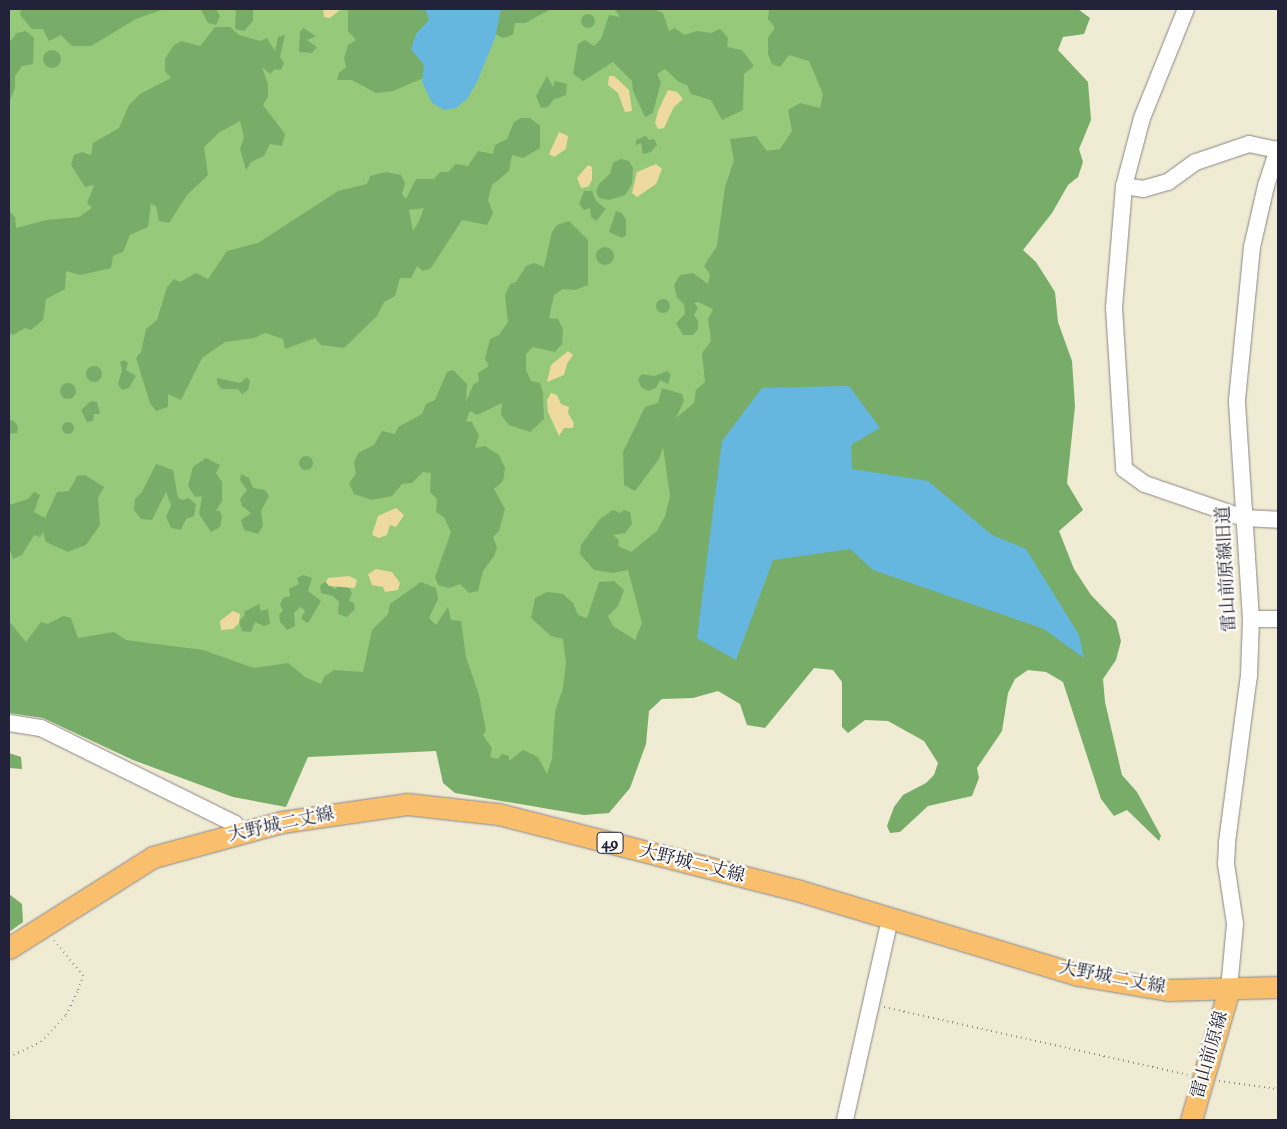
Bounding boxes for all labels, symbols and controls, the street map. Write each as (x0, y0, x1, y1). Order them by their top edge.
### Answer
street label: 雷山前原線旧道 (1213, 506, 1241, 632)
street label: 大野城二丈線 (226, 803, 336, 847)
road number: 49 (596, 830, 624, 856)
street label: 大野城二丈線 (637, 840, 747, 888)
street label: 大野城二丈線 (1057, 957, 1167, 999)
street label: 雷山前原線 (1187, 1009, 1233, 1101)

